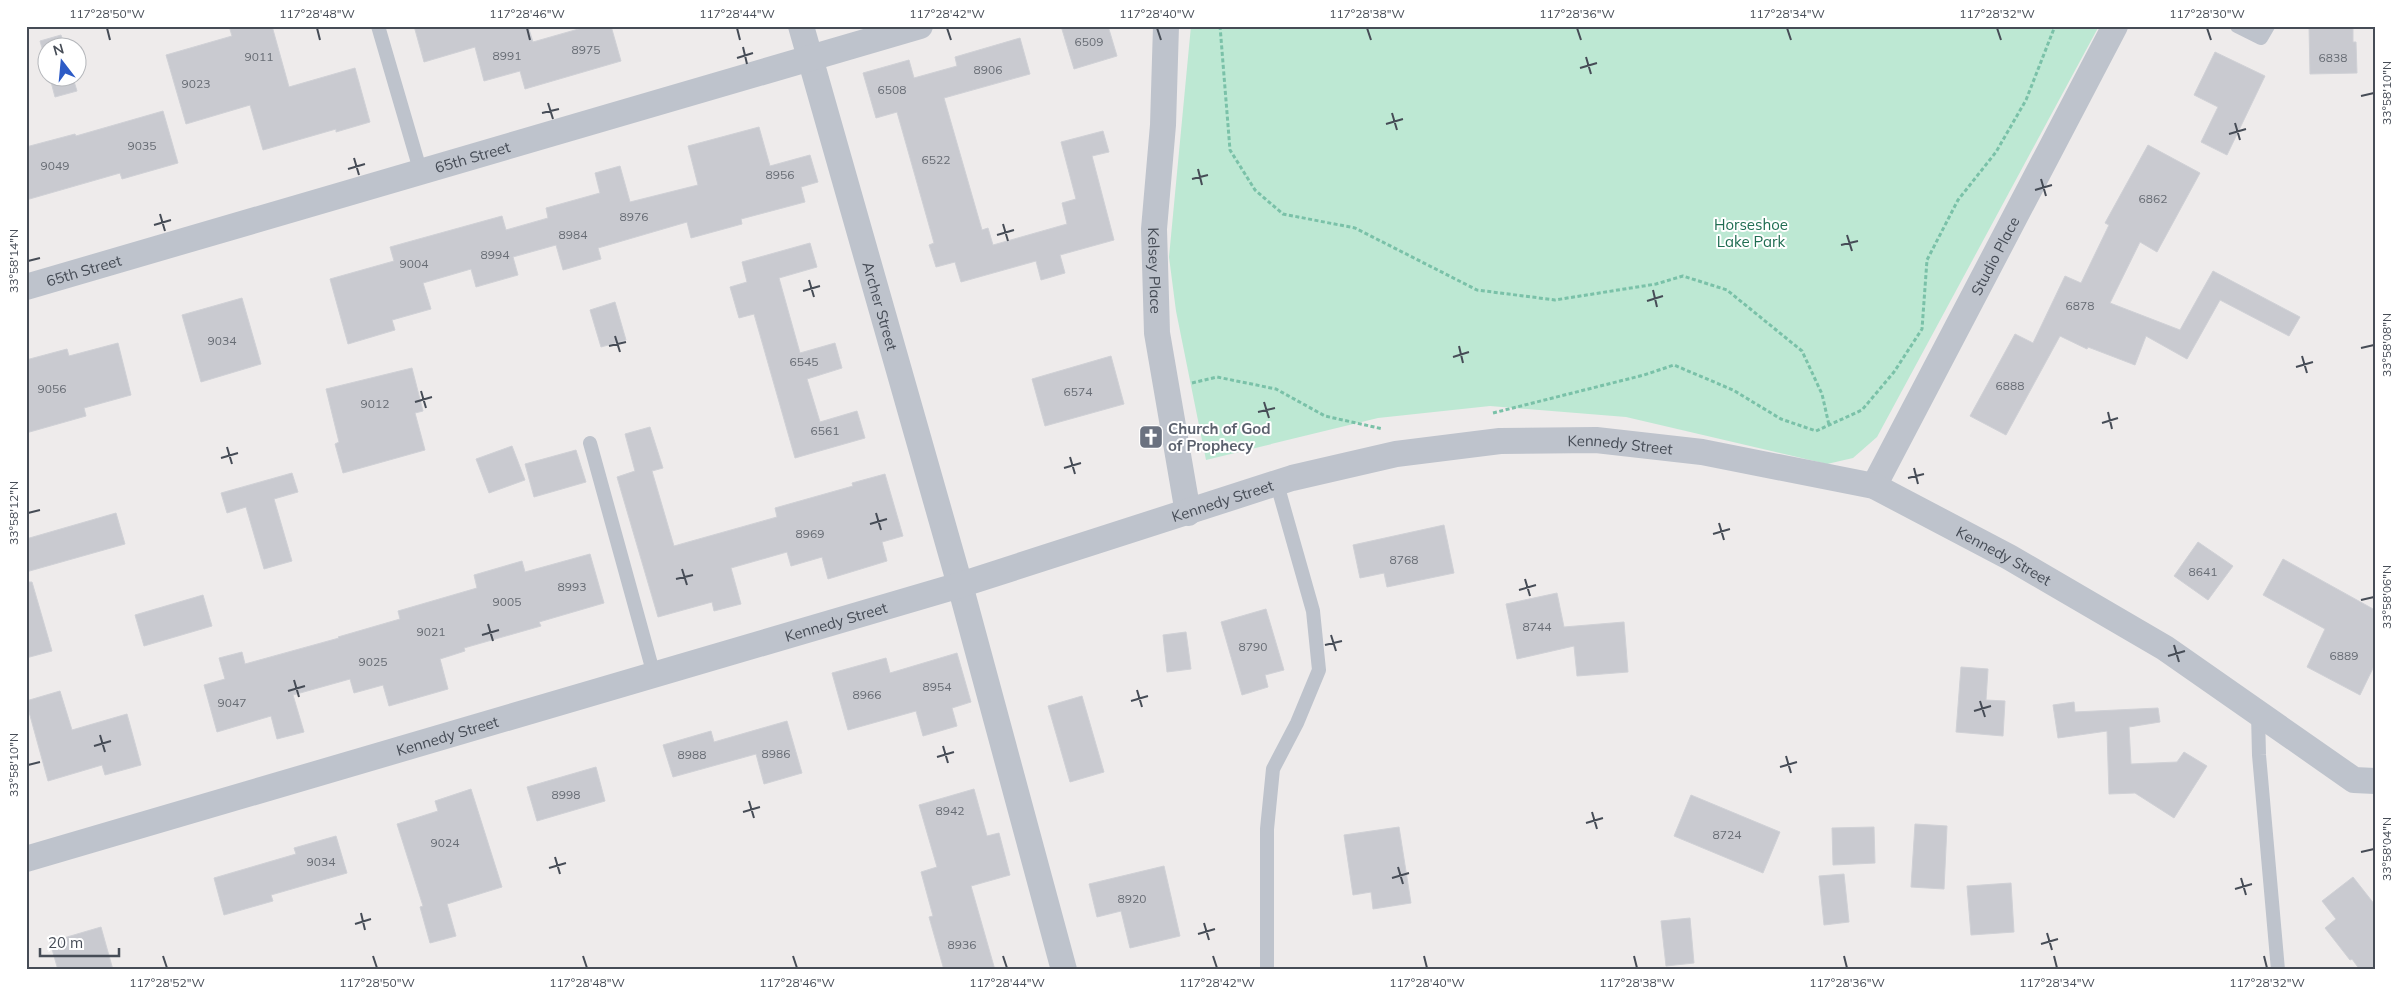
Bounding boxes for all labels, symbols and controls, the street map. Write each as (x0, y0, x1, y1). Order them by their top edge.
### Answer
text: 117°28'50"W (69, 6, 145, 21)
text: 117°28'48"W (279, 6, 355, 21)
text: 117°28'46"W (489, 6, 565, 21)
text: 117°28'44"W (699, 6, 775, 21)
text: 117°28'42"W (909, 6, 985, 21)
text: 117°28'40"W (1119, 6, 1195, 21)
text: 117°28'38"W (1329, 6, 1405, 21)
text: 117°28'36"W (1539, 6, 1615, 21)
text: 117°28'34"W (1749, 6, 1825, 21)
text: 117°28'32"W (1959, 6, 2035, 21)
text: 117°28'30"W (2169, 6, 2245, 21)
house number: 6509 (1075, 34, 1103, 49)
north arrow (38, 38, 88, 88)
text: N (51, 39, 66, 60)
house number: 8975 (572, 42, 600, 57)
house number: 8991 (493, 48, 521, 63)
house number: 9011 (245, 49, 273, 64)
house number: 6838 (2319, 50, 2347, 65)
text: 33°58'10"N (2379, 61, 2394, 125)
house number: 8906 (974, 62, 1002, 77)
house number: 9023 (182, 76, 210, 91)
house number: 6508 (878, 82, 906, 97)
street label: 65th Street (432, 137, 512, 177)
house number: 9035 (128, 138, 156, 153)
house number: 6522 (922, 152, 950, 167)
house number: 9049 (41, 158, 69, 173)
house number: 8956 (766, 167, 794, 182)
house number: 6862 (2139, 191, 2167, 206)
house number: 8976 (620, 209, 648, 224)
street label: Studio Place (1966, 213, 2023, 298)
park label: Horseshoe Lake Park (1714, 215, 1788, 251)
house number: 8984 (559, 227, 587, 242)
street label: Kelsey Place (1144, 227, 1166, 314)
text: 33°58'14"N (6, 229, 21, 293)
house number: 8994 (481, 247, 509, 262)
street label: 65th Street (44, 250, 123, 290)
house number: 9004 (400, 256, 428, 271)
street label: Archer Street (859, 259, 902, 353)
house number: 6878 (2066, 298, 2094, 313)
text: 33°58'08"N (2379, 313, 2394, 377)
house number: 9034 (208, 333, 236, 348)
house number: 6545 (790, 354, 818, 369)
house number: 6888 (1996, 378, 2024, 393)
house number: 9056 (38, 381, 66, 396)
house number: 6574 (1064, 384, 1092, 399)
house number: 9012 (361, 396, 389, 411)
place label: Church of God of Prophecy (1168, 419, 1270, 455)
house number: 6561 (811, 423, 839, 438)
church icon: Church of God of Prophecy (1138, 424, 1164, 450)
street label: Kennedy Street (1567, 430, 1674, 458)
street label: Kennedy Street (1169, 475, 1276, 526)
text: 33°58'12"N (6, 481, 21, 545)
street label: Kennedy Street (1953, 522, 2055, 589)
house number: 8969 (796, 526, 824, 541)
house number: 8768 (1390, 552, 1418, 567)
house number: 8641 (2189, 564, 2217, 579)
text: 33°58'06"N (2379, 565, 2394, 629)
house number: 8993 (558, 579, 586, 594)
house number: 9005 (493, 594, 521, 609)
street label: Kennedy Street (782, 597, 889, 645)
house number: 8744 (1523, 619, 1551, 634)
house number: 9021 (417, 624, 445, 639)
house number: 8790 (1239, 639, 1267, 654)
house number: 6889 (2330, 648, 2358, 663)
house number: 9025 (359, 654, 387, 669)
house number: 8954 (923, 679, 951, 694)
house number: 8966 (853, 687, 881, 702)
house number: 9047 (218, 695, 246, 710)
street label: Kennedy Street (394, 711, 501, 759)
text: 33°58'10"N (6, 733, 21, 797)
house number: 8986 (762, 746, 790, 761)
house number: 8988 (678, 747, 706, 762)
house number: 8998 (552, 787, 580, 802)
house number: 8942 (936, 803, 964, 818)
text: 33°58'04"N (2379, 817, 2394, 881)
house number: 8724 (1713, 827, 1741, 842)
house number: 9024 (431, 835, 459, 850)
house number: 9034 (307, 854, 335, 869)
house number: 8920 (1118, 891, 1146, 906)
scale bar (40, 926, 119, 958)
text: 20 m (48, 933, 83, 952)
house number: 8936 (948, 937, 976, 952)
text: 117°28'52"W (129, 975, 205, 990)
text: 117°28'50"W (339, 975, 415, 990)
text: 117°28'48"W (549, 975, 625, 990)
text: 117°28'46"W (759, 975, 835, 990)
text: 117°28'44"W (969, 975, 1045, 990)
text: 117°28'42"W (1179, 975, 1255, 990)
text: 117°28'40"W (1389, 975, 1465, 990)
text: 117°28'38"W (1599, 975, 1675, 990)
text: 117°28'36"W (1809, 975, 1885, 990)
text: 117°28'34"W (2019, 975, 2095, 990)
text: 117°28'32"W (2229, 975, 2305, 990)

